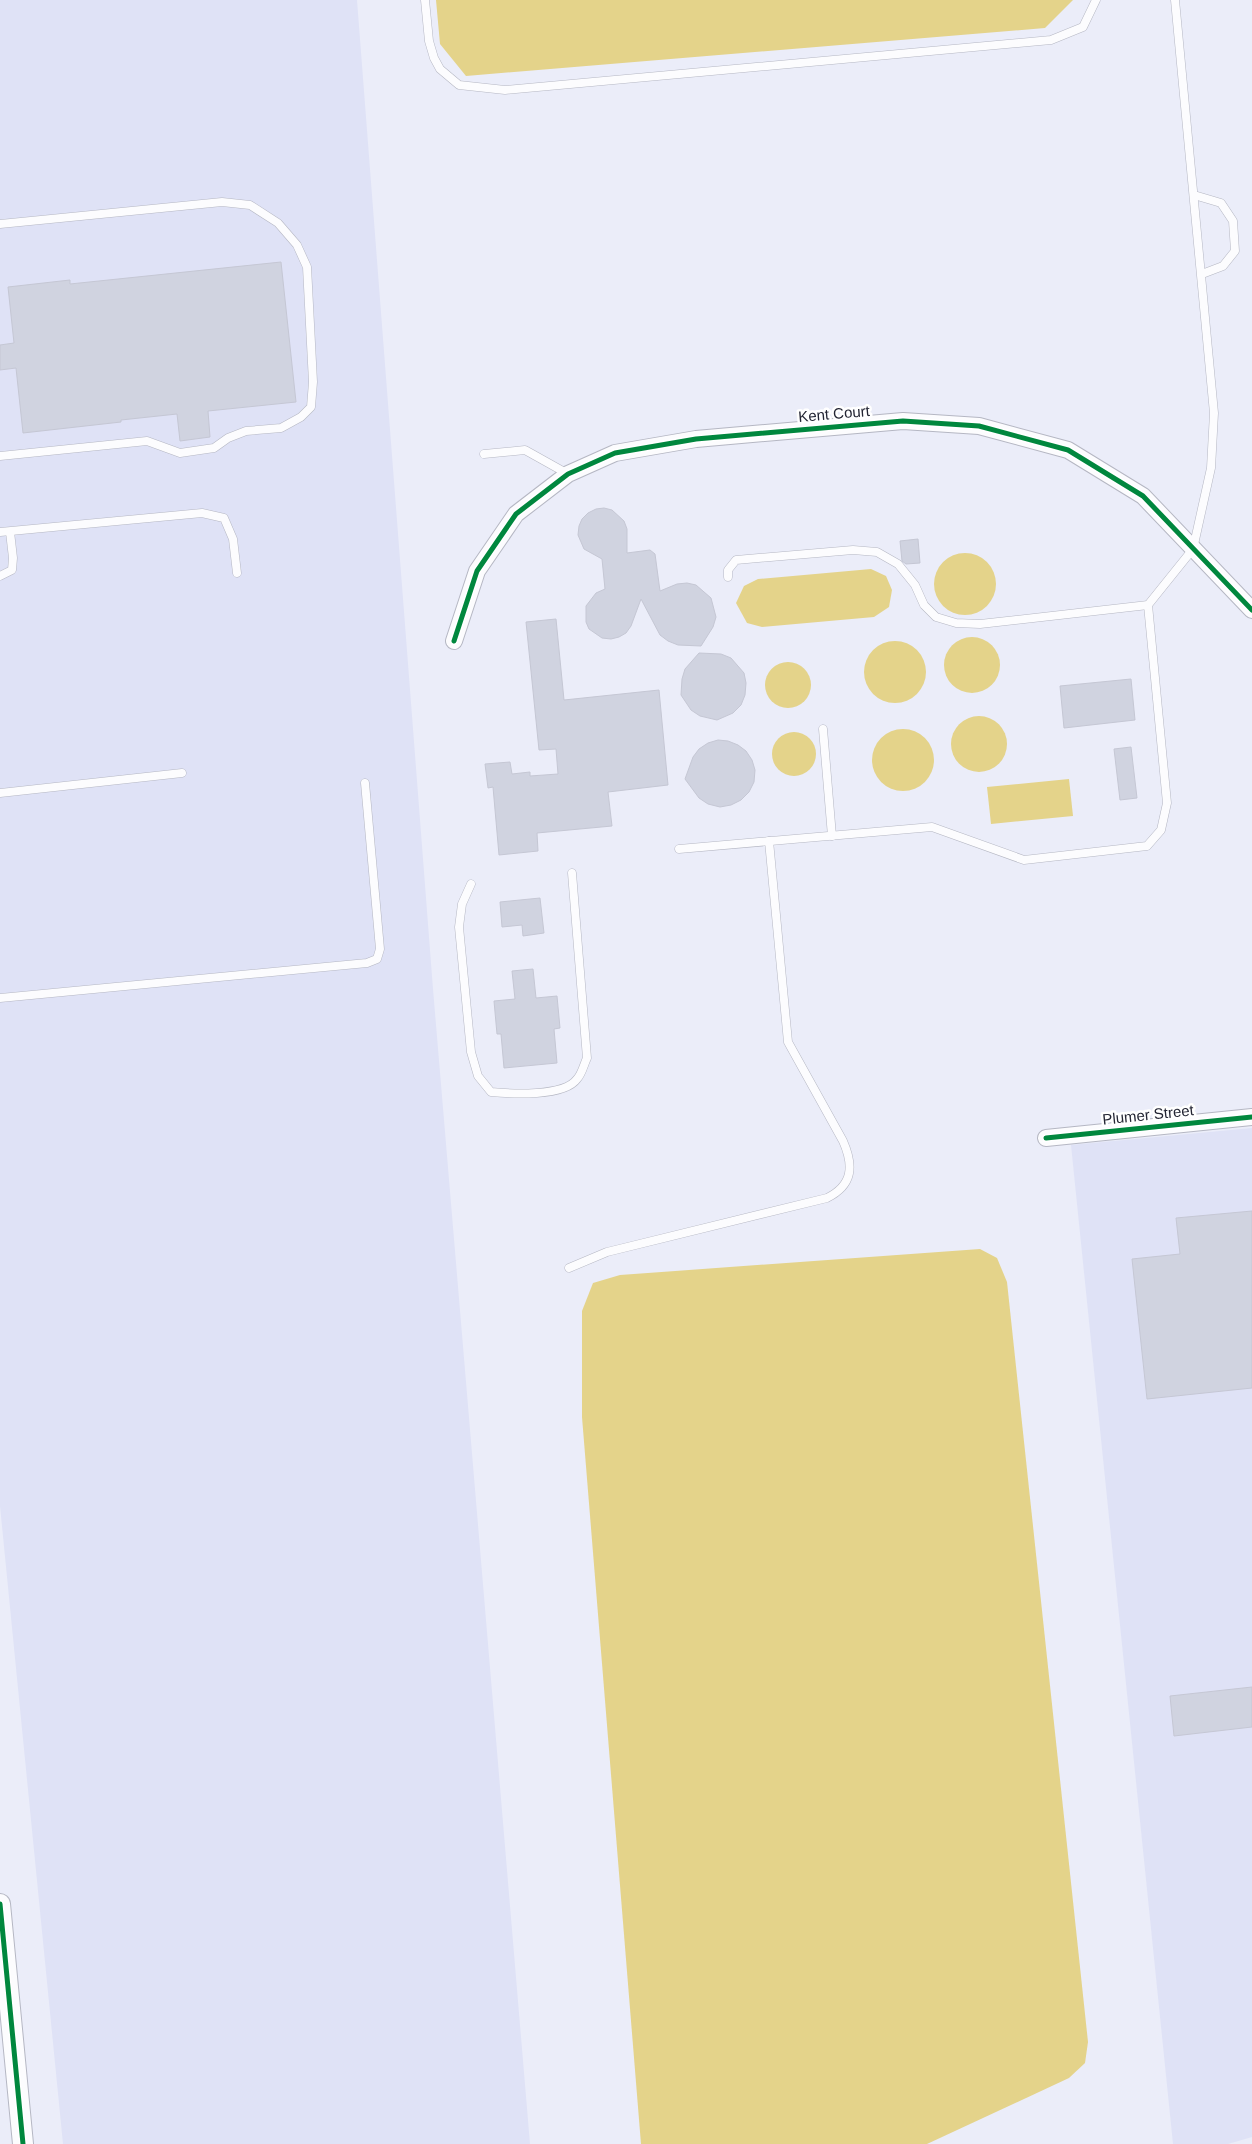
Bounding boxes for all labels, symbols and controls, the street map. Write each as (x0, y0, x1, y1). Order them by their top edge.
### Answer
street label: Kent Court (797, 402, 871, 425)
street label: Plumer Street (1101, 1101, 1195, 1128)

